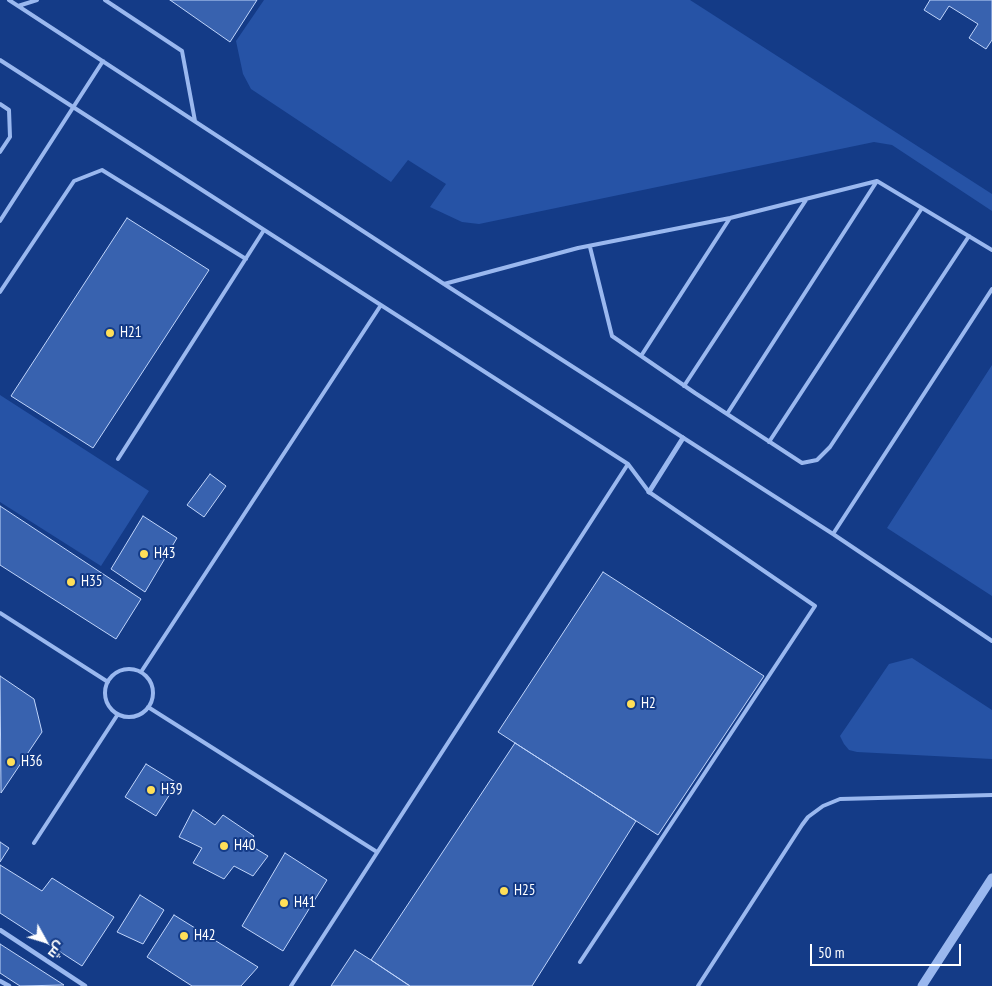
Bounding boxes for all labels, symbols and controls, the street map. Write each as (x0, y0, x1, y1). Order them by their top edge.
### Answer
place label: H21 (120, 324, 142, 342)
marker: H21 (104, 327, 116, 339)
place label: H43 (154, 545, 176, 563)
marker: H43 (138, 548, 150, 560)
place label: H35 (81, 573, 103, 591)
marker: H35 (65, 576, 77, 588)
place label: H2 (641, 695, 656, 713)
marker: H2 (625, 698, 637, 710)
place label: H36 (21, 753, 43, 771)
marker: H36 (5, 756, 17, 768)
place label: H39 (161, 781, 183, 799)
marker: H39 (145, 784, 157, 796)
place label: H40 (234, 837, 256, 855)
marker: H40 (218, 840, 230, 852)
place label: H25 (514, 882, 536, 900)
marker: H25 (498, 885, 510, 897)
place label: H41 (294, 894, 316, 912)
marker: H41 (278, 897, 290, 909)
north arrow (20, 916, 70, 966)
place label: H42 (194, 927, 216, 945)
marker: H42 (178, 930, 190, 942)
scale bar (812, 934, 963, 966)
text: ش (44, 938, 69, 963)
text: 50 m (818, 943, 844, 962)

